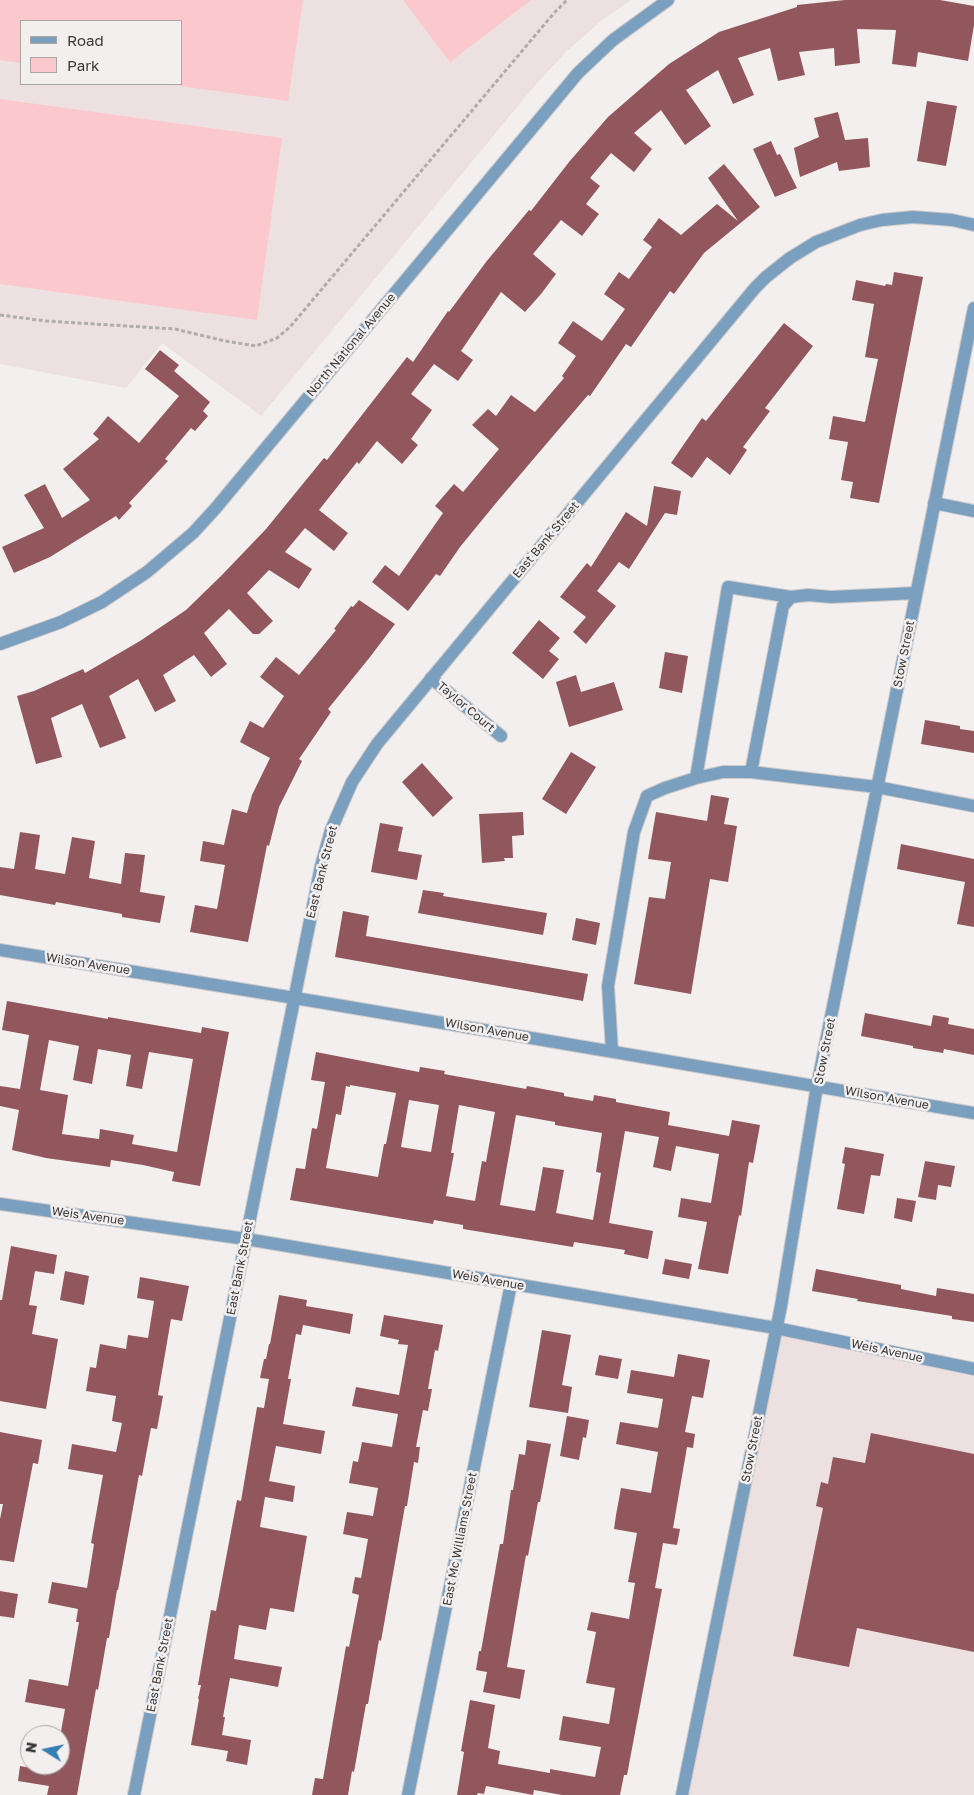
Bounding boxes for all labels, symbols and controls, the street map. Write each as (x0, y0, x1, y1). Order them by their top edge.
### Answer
legend (20, 20, 182, 85)
text: Road (67, 31, 104, 49)
text: Park (67, 56, 99, 74)
street label: North National Avenue (303, 290, 399, 400)
street label: East Bank Street (510, 499, 582, 581)
street label: Stow Street (890, 619, 918, 689)
street label: Taylor Court (434, 679, 498, 735)
street label: East Bank Street (303, 824, 341, 920)
street label: Wilson Avenue (45, 950, 131, 978)
street label: Wilson Avenue (444, 1016, 530, 1044)
street label: Stow Street (811, 1016, 839, 1086)
street label: Wilson Avenue (844, 1084, 930, 1112)
street label: Weis Avenue (51, 1204, 125, 1228)
street label: East Bank Street (224, 1220, 256, 1316)
street label: Weis Avenue (451, 1267, 525, 1293)
street label: Weis Avenue (850, 1336, 924, 1366)
street label: Stow Street (738, 1414, 766, 1484)
street label: East Mc Williams Street (440, 1471, 480, 1607)
street label: East Bank Street (144, 1617, 176, 1713)
north arrow (20, 1725, 70, 1775)
text: N (21, 1741, 40, 1754)

